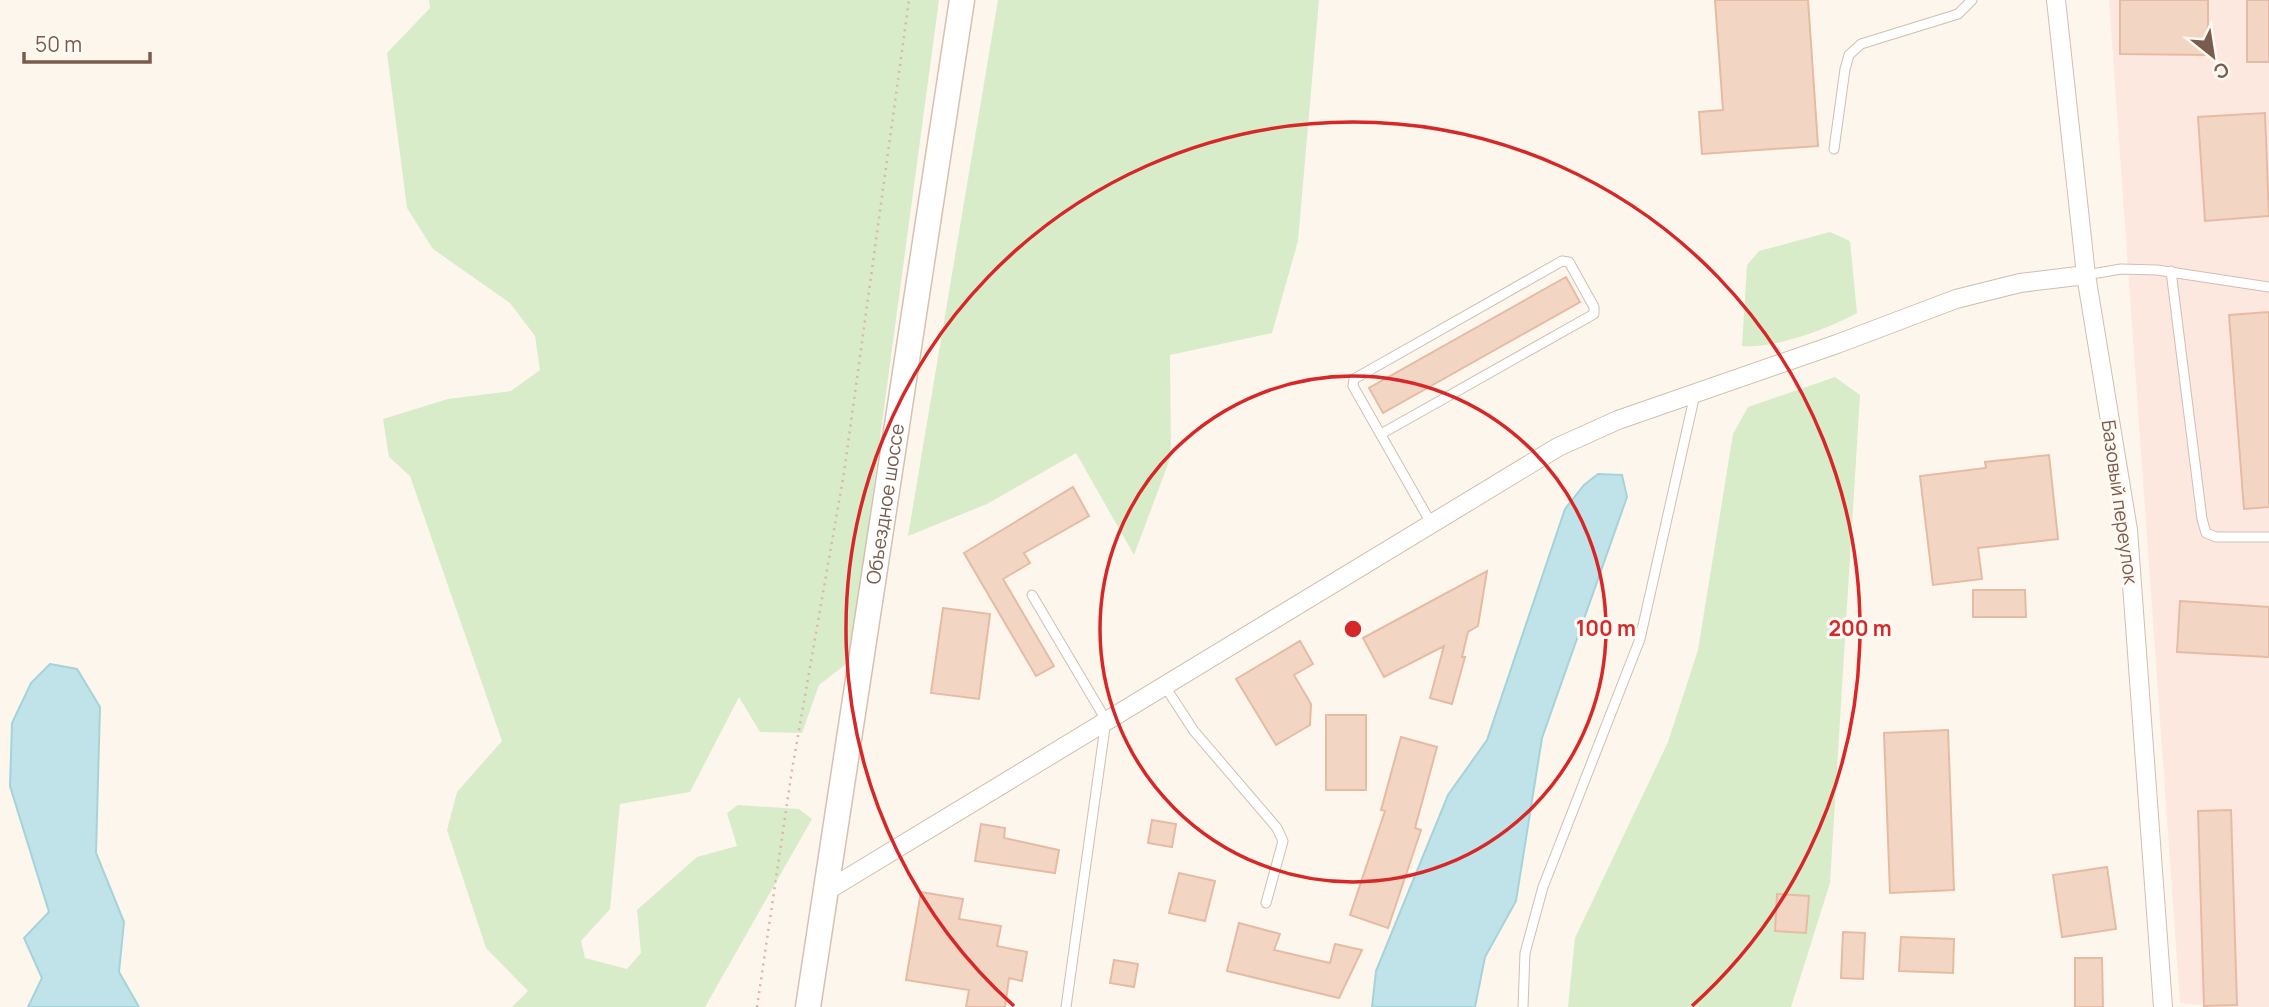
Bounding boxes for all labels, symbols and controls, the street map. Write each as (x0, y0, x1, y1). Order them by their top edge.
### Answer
scale bar (24, 21, 150, 65)
north arrow (2178, 21, 2248, 91)
text: 50 m (35, 30, 82, 58)
text: С (2209, 56, 2234, 85)
street label: Базовый переулок (2096, 418, 2144, 586)
street label: Объездное шоссе (860, 422, 910, 586)
text: 100 m (1576, 614, 1636, 642)
text: 200 m (1828, 614, 1892, 642)
centre of rings (1341, 617, 1365, 641)

